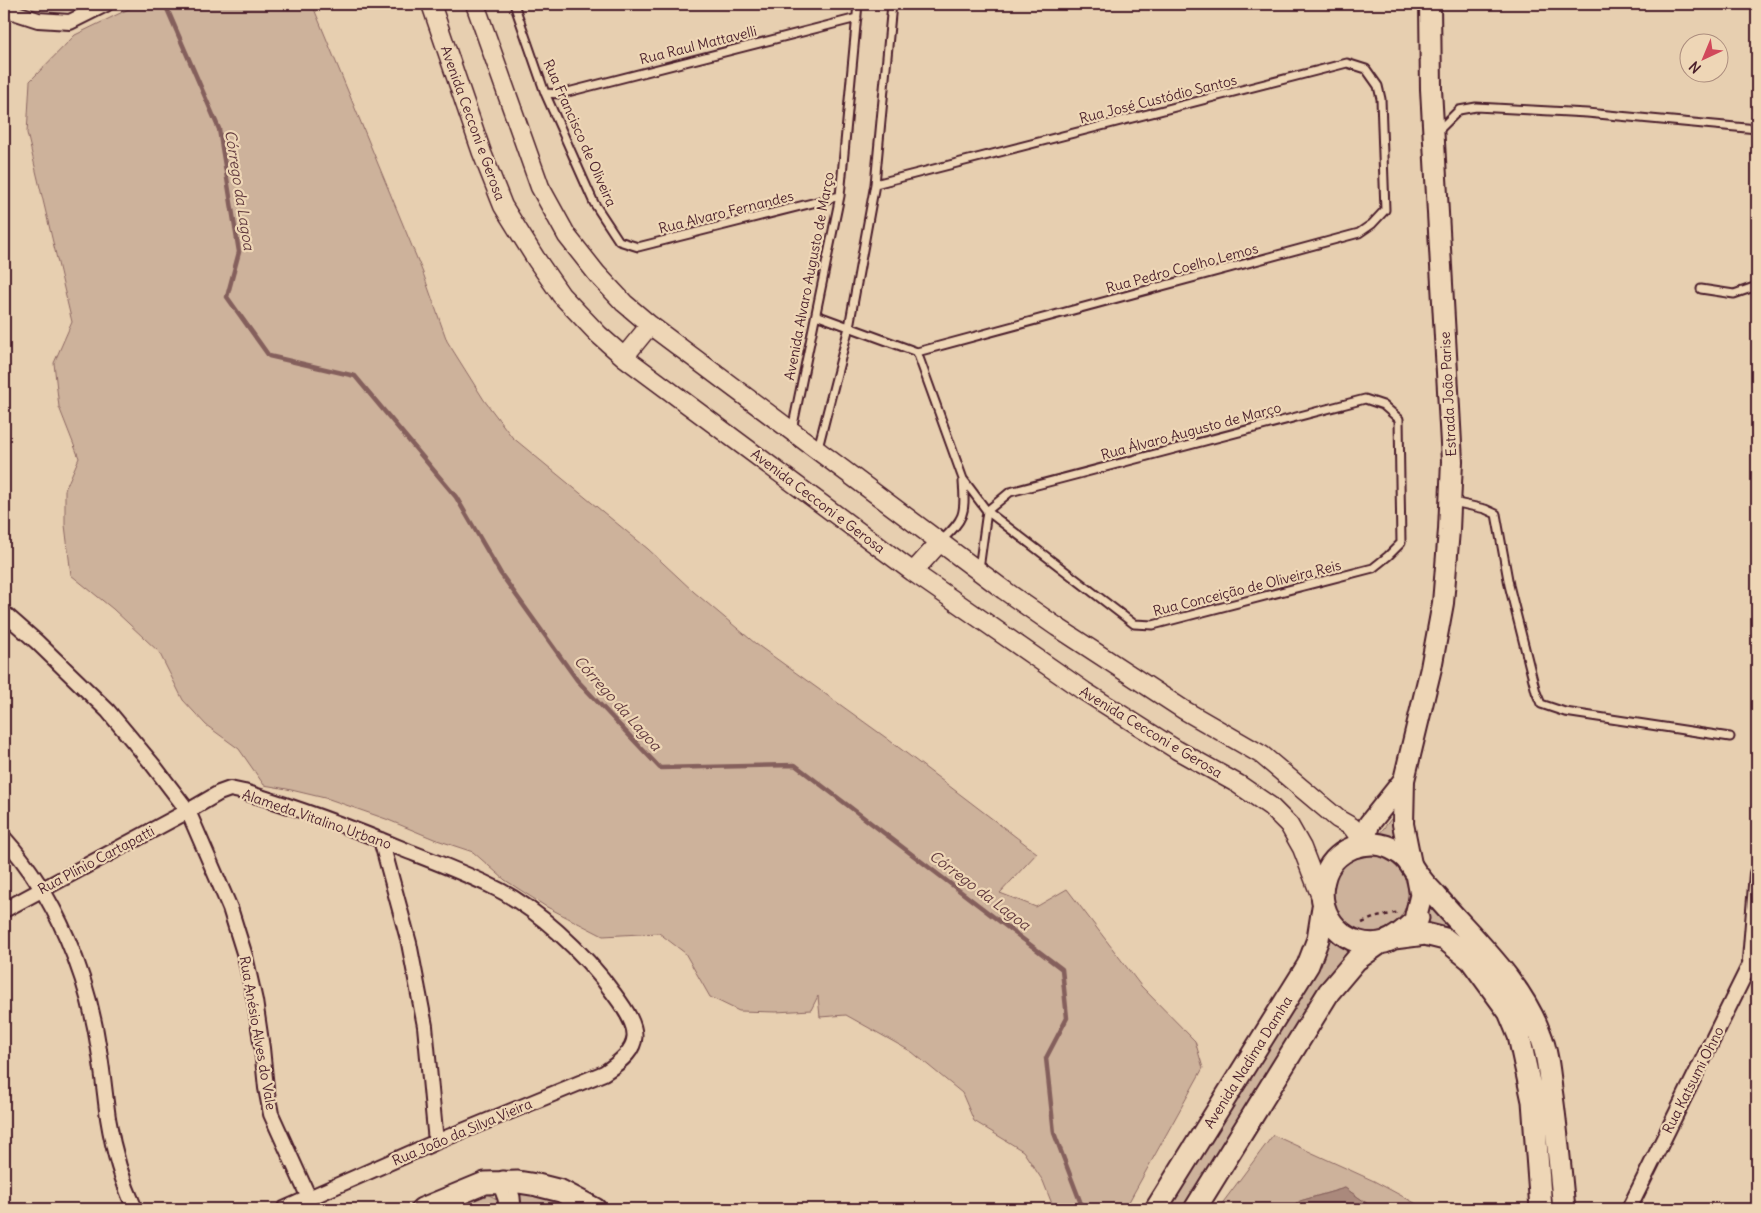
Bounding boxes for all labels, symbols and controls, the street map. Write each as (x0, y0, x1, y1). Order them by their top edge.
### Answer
street label: Rua Raul Mattavelli (638, 22, 758, 68)
north arrow (1678, 32, 1728, 82)
street label: Avenida Cecconi e Gerosa (437, 43, 509, 203)
street label: Rua Francisco de Oliveira (539, 57, 621, 209)
text: N (1685, 58, 1705, 77)
street label: Rua José Custódio Santos (1077, 71, 1239, 127)
water label: Córrego da Lagoa (221, 129, 259, 253)
street label: Avenida Alvaro Augusto de Março (780, 170, 838, 382)
street label: Rua Alvaro Fernandes (657, 187, 795, 237)
street label: Rua Pedro Coelho Lemos (1104, 239, 1260, 297)
street label: Estrada João Parise (1436, 331, 1460, 457)
street label: Rua Álvaro Augusto de Março (1099, 398, 1283, 464)
street label: Avenida Cecconi e Gerosa (747, 445, 889, 557)
street label: Rua Conceição de Oliveira Reis (1151, 556, 1343, 620)
water label: Córrego da Lagoa (570, 652, 667, 755)
street label: Avenida Cecconi e Gerosa (1076, 682, 1226, 782)
street label: Alameda Vitalino Urbano (240, 785, 394, 853)
street label: Rua Plínio Cartapatti (35, 822, 157, 898)
water label: Córrego da Lagoa (926, 846, 1035, 935)
street label: Rua Anésio Alves do Vale (236, 955, 280, 1111)
street label: Avenida Nadima Damha (1200, 992, 1296, 1132)
street label: Rua Katsumi Ohno (1658, 1023, 1728, 1137)
street label: Rua João da Silva Vieira (389, 1094, 535, 1170)

